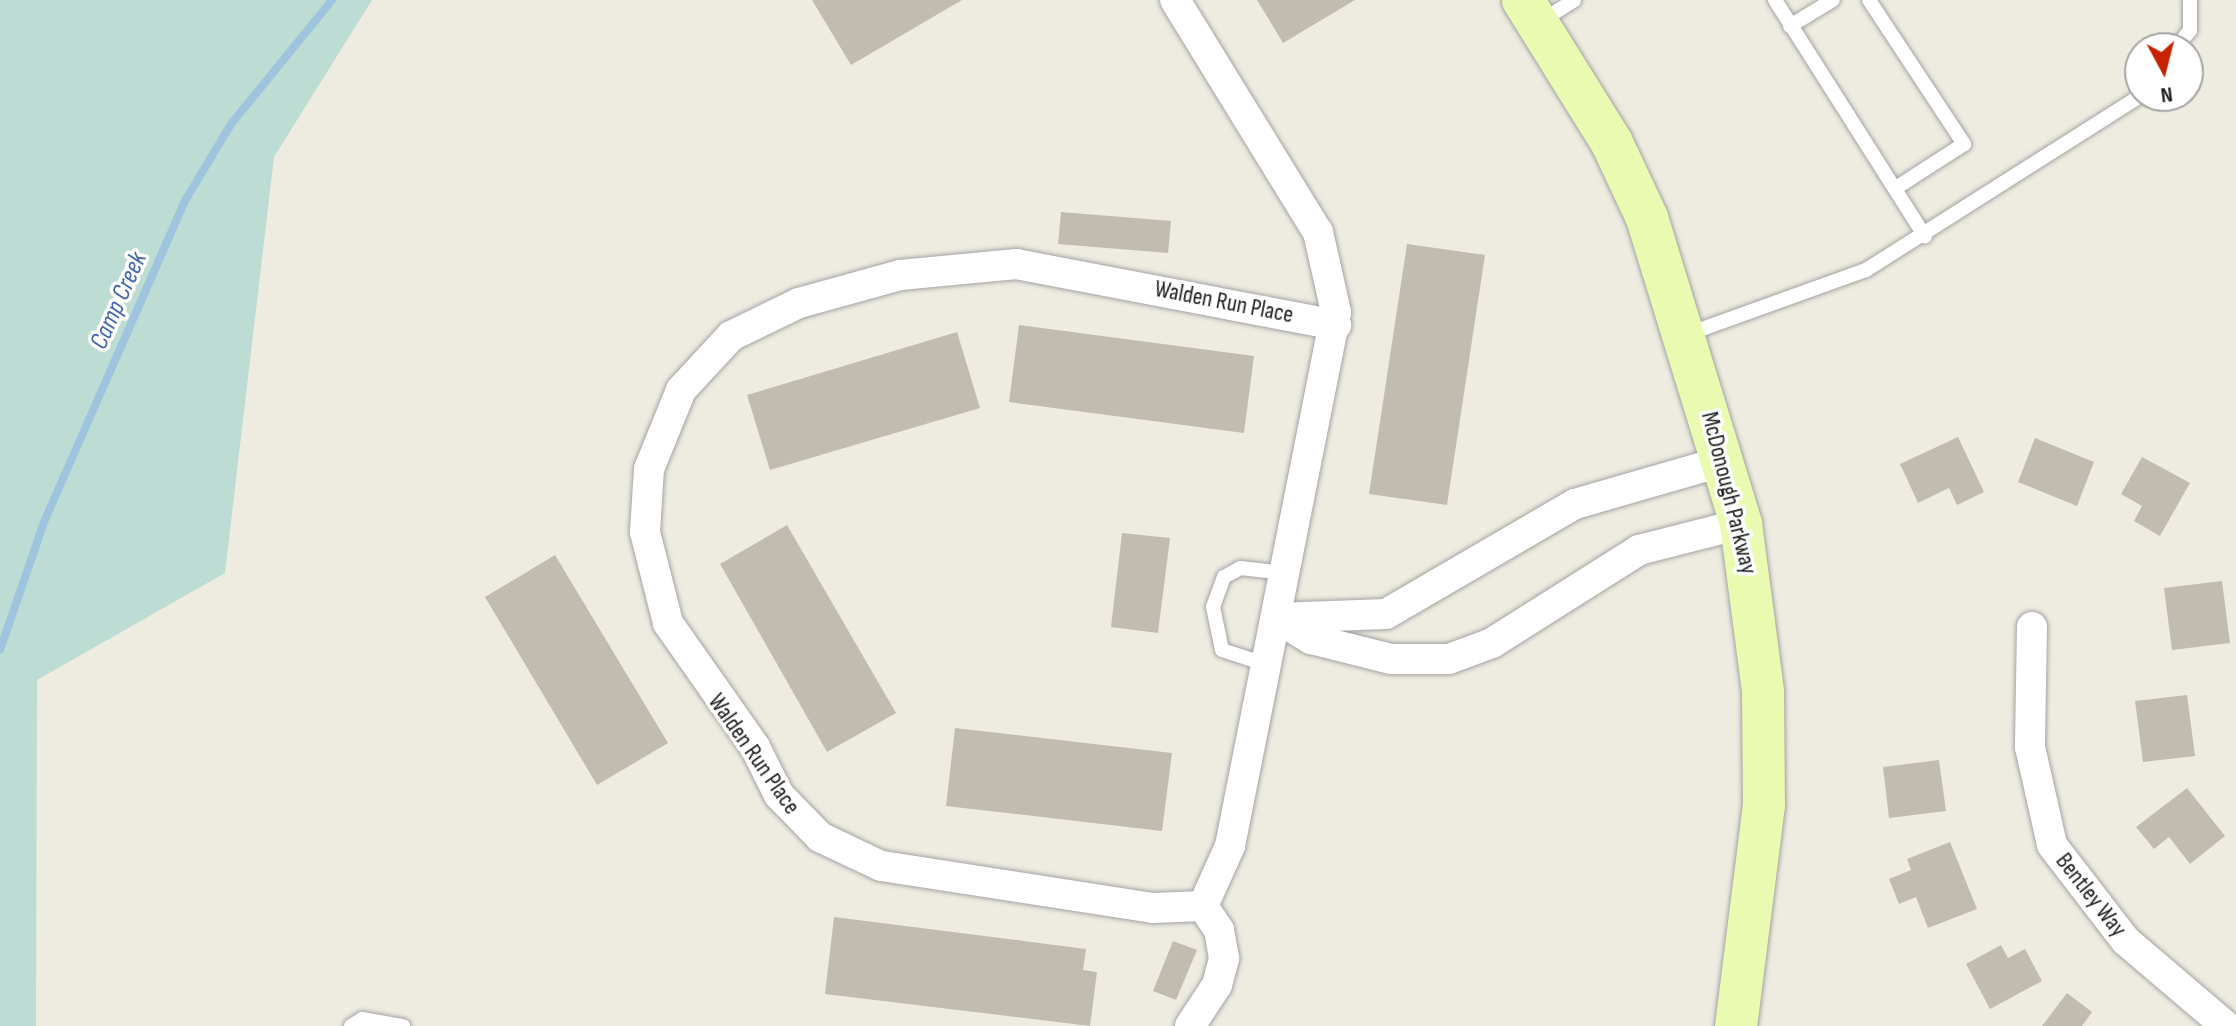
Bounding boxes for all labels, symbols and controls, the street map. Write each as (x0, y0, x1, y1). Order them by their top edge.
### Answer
north arrow (2124, 32, 2204, 112)
text: N (2159, 80, 2174, 108)
water label: Camp Creek (84, 248, 154, 354)
street label: Walden Run Place (1152, 274, 1296, 330)
street label: McDonough Parkway (1695, 409, 1763, 577)
street label: Walden Run Place (702, 688, 806, 820)
street label: Bentley Way (2049, 847, 2133, 943)

